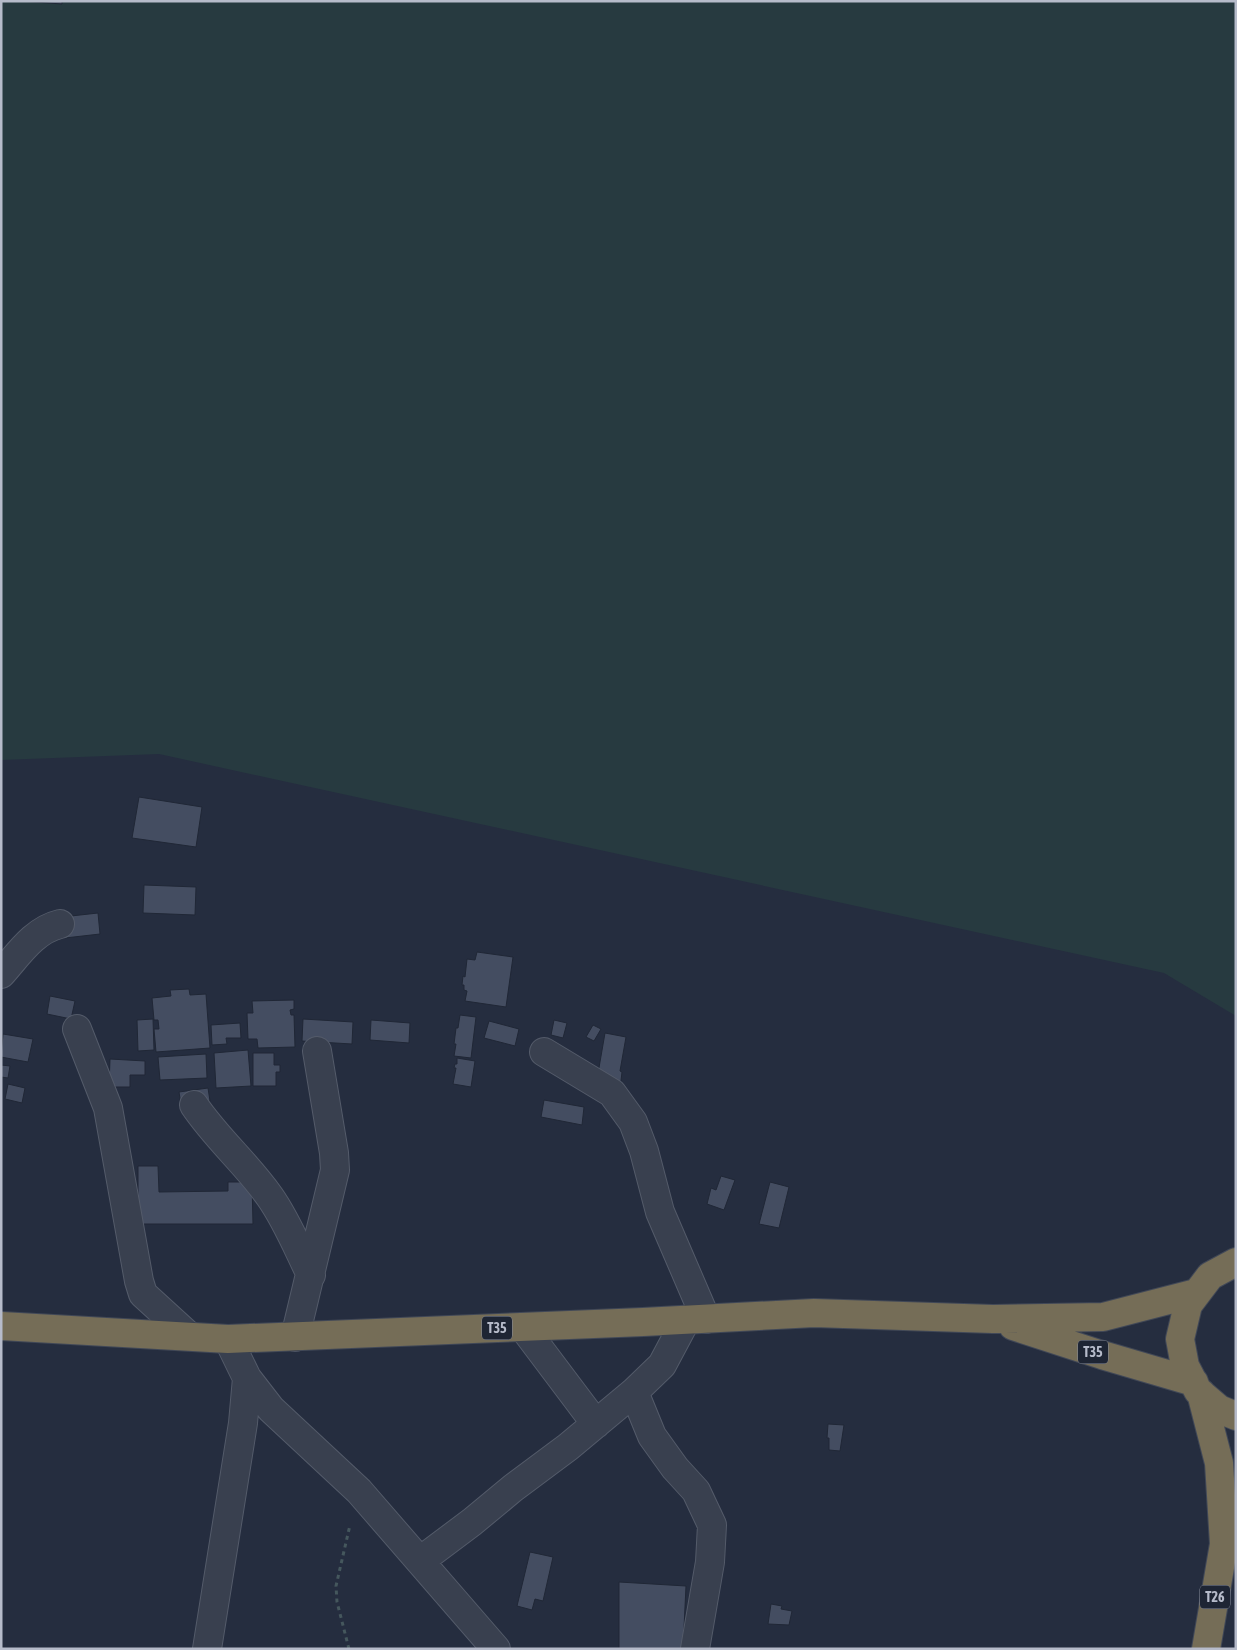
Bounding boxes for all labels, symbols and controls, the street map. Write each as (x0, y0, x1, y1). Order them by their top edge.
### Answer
road number: T35 (482, 1316, 512, 1340)
road number: T35 (1078, 1340, 1108, 1364)
road number: T26 (1200, 1585, 1230, 1608)

